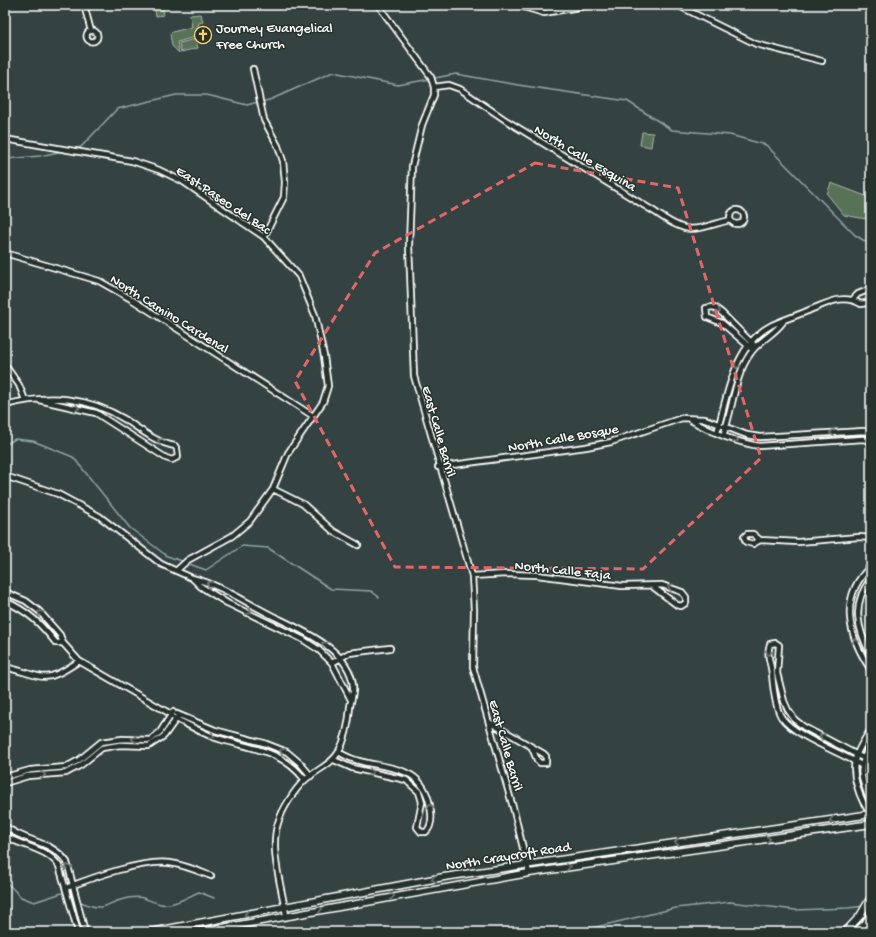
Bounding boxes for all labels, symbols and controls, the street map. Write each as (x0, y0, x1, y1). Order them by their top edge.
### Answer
place label: Journey Evangelical Free Church (215, 21, 333, 54)
church icon: Journey Evangelical Free Church (193, 25, 213, 45)
street label: North Calle Esquina (531, 122, 640, 197)
street label: East Paseo del Bac (172, 163, 274, 240)
street label: North Camino Cardenal (106, 272, 231, 359)
one-way arrow (714, 306, 721, 313)
one-way arrow (733, 362, 741, 369)
street label: East Calle Barril (417, 384, 459, 479)
one-way arrow (74, 403, 80, 411)
street label: North Calle Bosque (507, 421, 621, 458)
one-way arrow (829, 428, 835, 437)
one-way arrow (733, 436, 740, 444)
one-way arrow (157, 438, 165, 446)
street label: North Calle Faja (514, 558, 613, 585)
one-way arrow (206, 580, 213, 588)
one-way arrow (666, 583, 673, 592)
one-way arrow (245, 607, 252, 615)
one-way arrow (37, 610, 45, 617)
one-way arrow (852, 637, 860, 644)
one-way arrow (322, 642, 329, 649)
one-way arrow (764, 650, 773, 656)
street label: East Calle Barril (484, 698, 526, 793)
one-way arrow (209, 731, 216, 739)
one-way arrow (819, 733, 826, 741)
one-way arrow (131, 735, 137, 743)
one-way arrow (278, 748, 286, 756)
one-way arrow (367, 767, 374, 776)
one-way arrow (40, 770, 46, 779)
one-way arrow (426, 803, 434, 809)
one-way arrow (829, 815, 835, 824)
one-way arrow (765, 835, 771, 844)
one-way arrow (674, 837, 681, 846)
street label: North Craycroft Road (445, 839, 574, 876)
one-way arrow (565, 863, 571, 872)
one-way arrow (64, 864, 72, 871)
one-way arrow (431, 874, 437, 883)
one-way arrow (389, 893, 395, 901)
one-way arrow (317, 905, 323, 914)
one-way arrow (244, 909, 250, 918)

